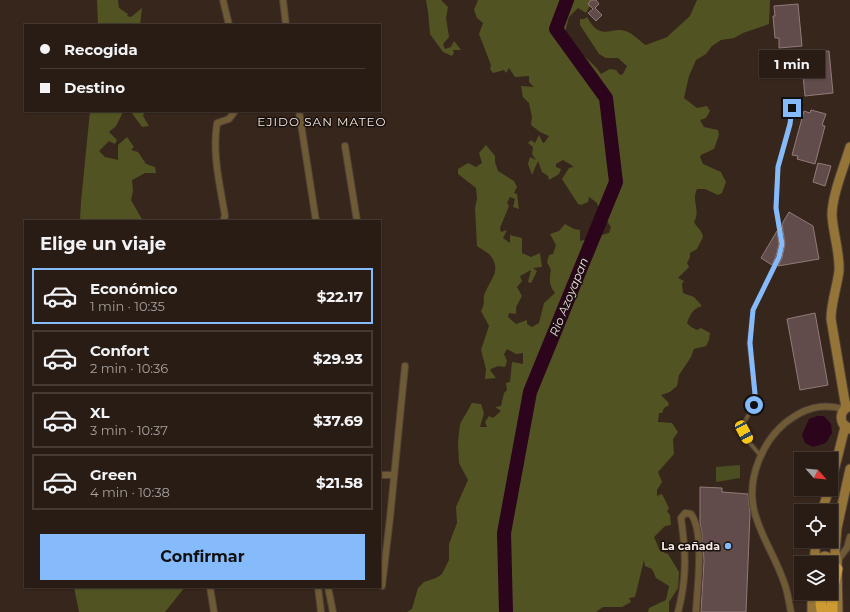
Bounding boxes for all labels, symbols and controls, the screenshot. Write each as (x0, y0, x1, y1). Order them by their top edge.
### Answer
text: Recogida (64, 40, 138, 59)
callout: 1 min (759, 50, 825, 78)
text: 1 min (774, 56, 810, 72)
text: Destino (64, 78, 125, 97)
route end (783, 99, 801, 117)
district label: EJIDO SAN MATEO (257, 114, 387, 129)
text: Elige un viaje (40, 233, 166, 255)
water label: Rio Azoyapan (546, 255, 591, 338)
icon: car (42, 278, 78, 314)
text: Económico (90, 279, 178, 298)
text: $22.17 (317, 287, 363, 306)
text: 1 min · 10:35 (90, 298, 165, 314)
icon: car (42, 340, 78, 376)
text: Confort (90, 341, 150, 360)
text: $29.93 (313, 349, 363, 368)
text: 2 min · 10:36 (90, 360, 168, 376)
route start (745, 396, 763, 414)
icon: car (42, 402, 78, 438)
text: XL (90, 403, 109, 422)
text: $37.69 (313, 411, 363, 430)
car (733, 419, 755, 445)
text: 3 min · 10:37 (90, 422, 168, 438)
north arrow (794, 452, 838, 496)
map controls (794, 452, 838, 600)
icon: car (42, 464, 78, 500)
text: Green (90, 465, 137, 484)
text: $21.58 (316, 473, 363, 492)
text: 4 min · 10:38 (90, 484, 170, 500)
button: locate (794, 504, 838, 548)
button: Confirmar (40, 534, 365, 580)
place label: La cañada (661, 539, 720, 553)
marker: La cañada (723, 541, 733, 551)
button: layers (794, 556, 838, 600)

